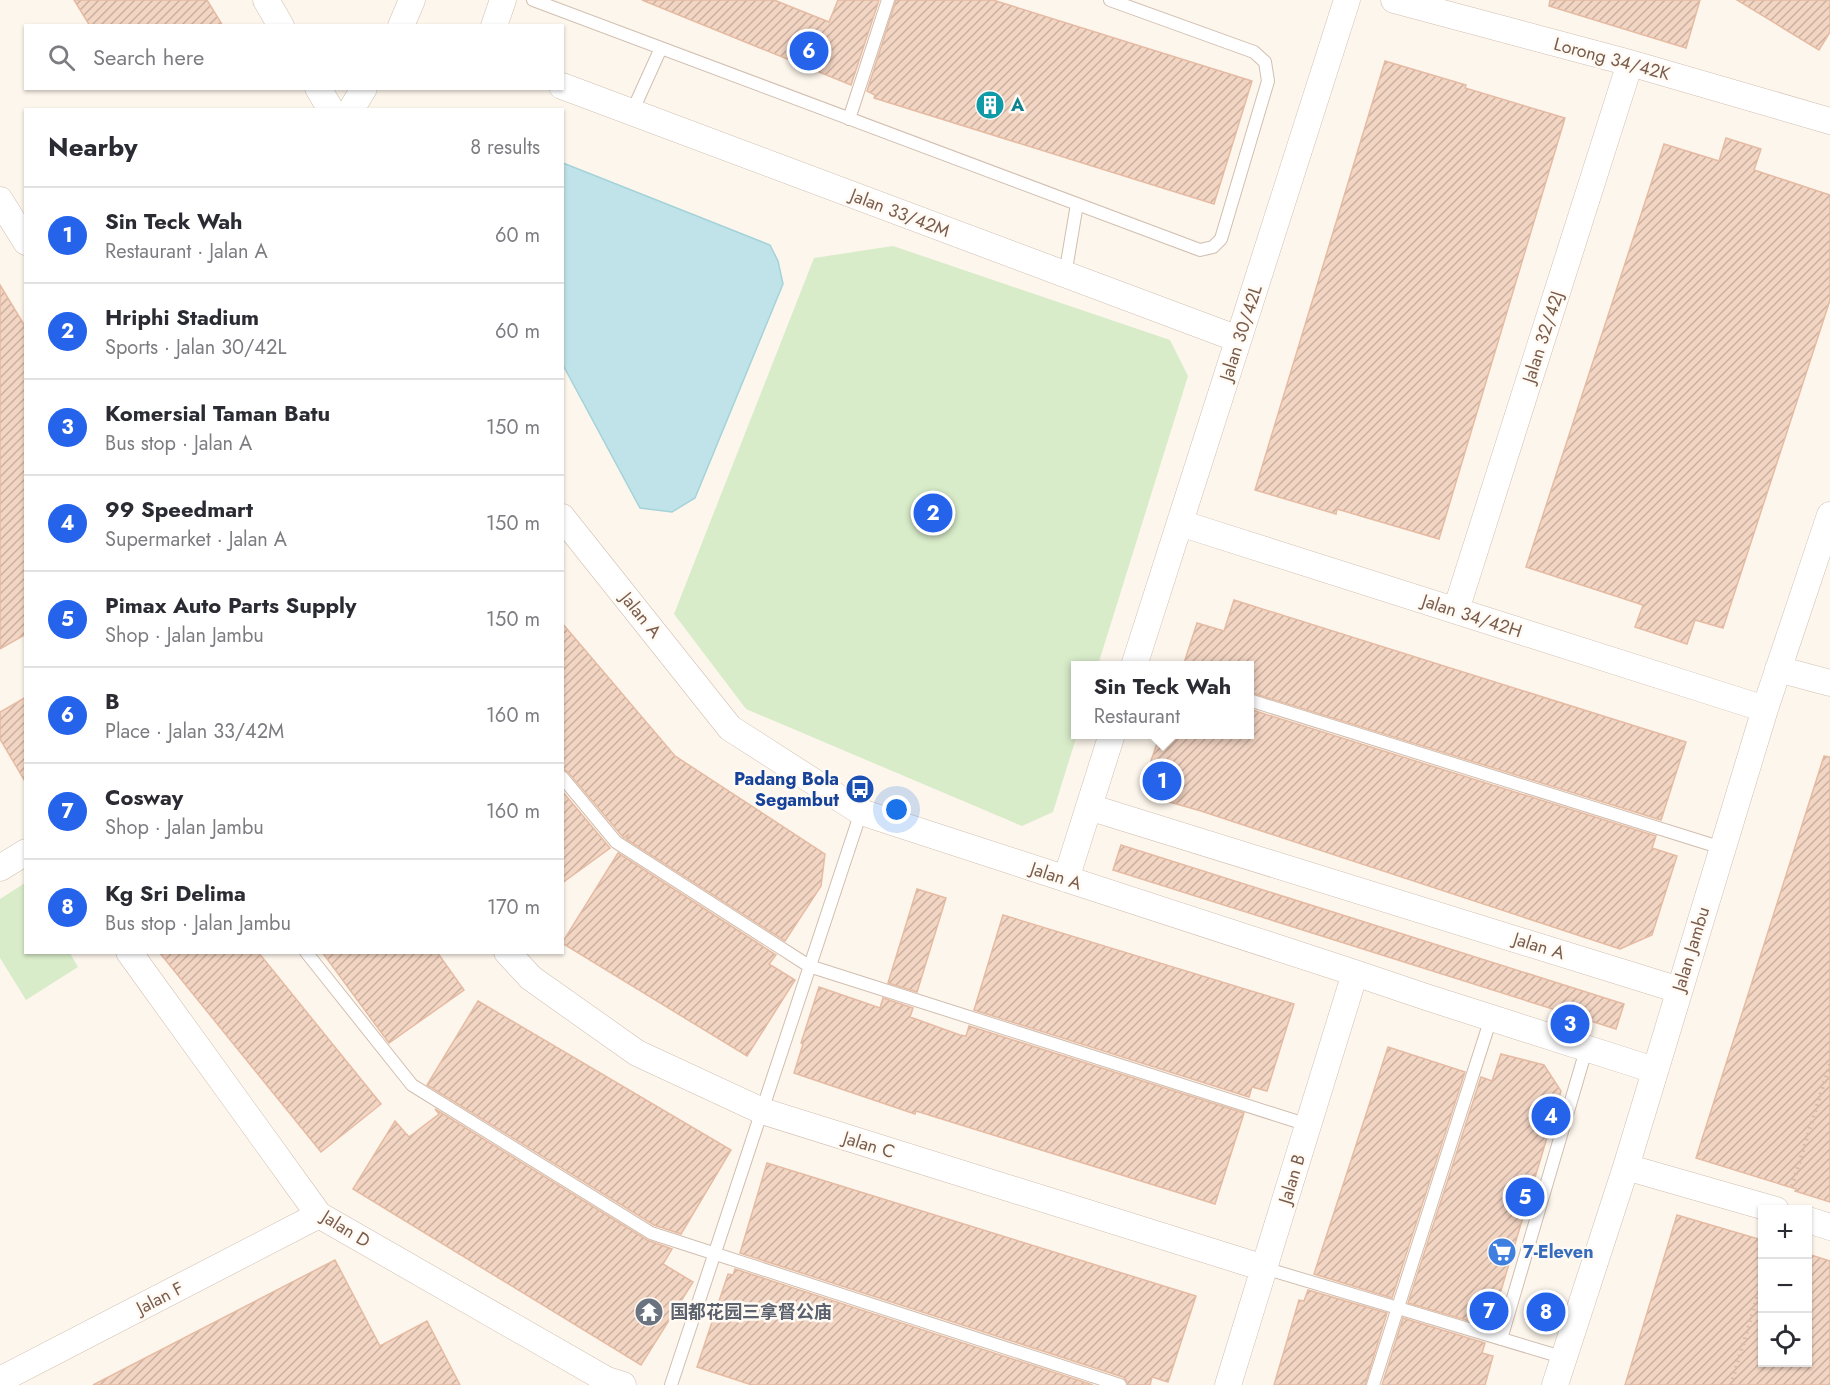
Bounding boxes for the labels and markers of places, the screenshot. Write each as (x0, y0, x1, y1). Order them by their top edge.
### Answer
pin: 6 (790, 28, 828, 74)
building icon: A (974, 89, 1006, 121)
place label: A (1010, 92, 1025, 118)
pin: 2 (914, 490, 952, 536)
pin: 1 (1142, 758, 1182, 804)
place label: Padang Bola Segambut (734, 766, 839, 813)
bus stop icon: Padang Bola Segambut (844, 773, 876, 805)
pin: 3 (1550, 1002, 1590, 1046)
pin: 4 (1532, 1094, 1570, 1138)
pin: 5 (1506, 1174, 1544, 1220)
supermarket icon: 7-Eleven (1486, 1236, 1518, 1268)
place label: 7-Eleven (1523, 1239, 1594, 1265)
pin: 7 (1470, 1288, 1508, 1334)
pin: 8 (1526, 1290, 1566, 1334)
temple icon: 国都花园三拿督公庙 (633, 1296, 665, 1328)
place label: 国都花园三拿督公庙 (670, 1299, 832, 1325)

